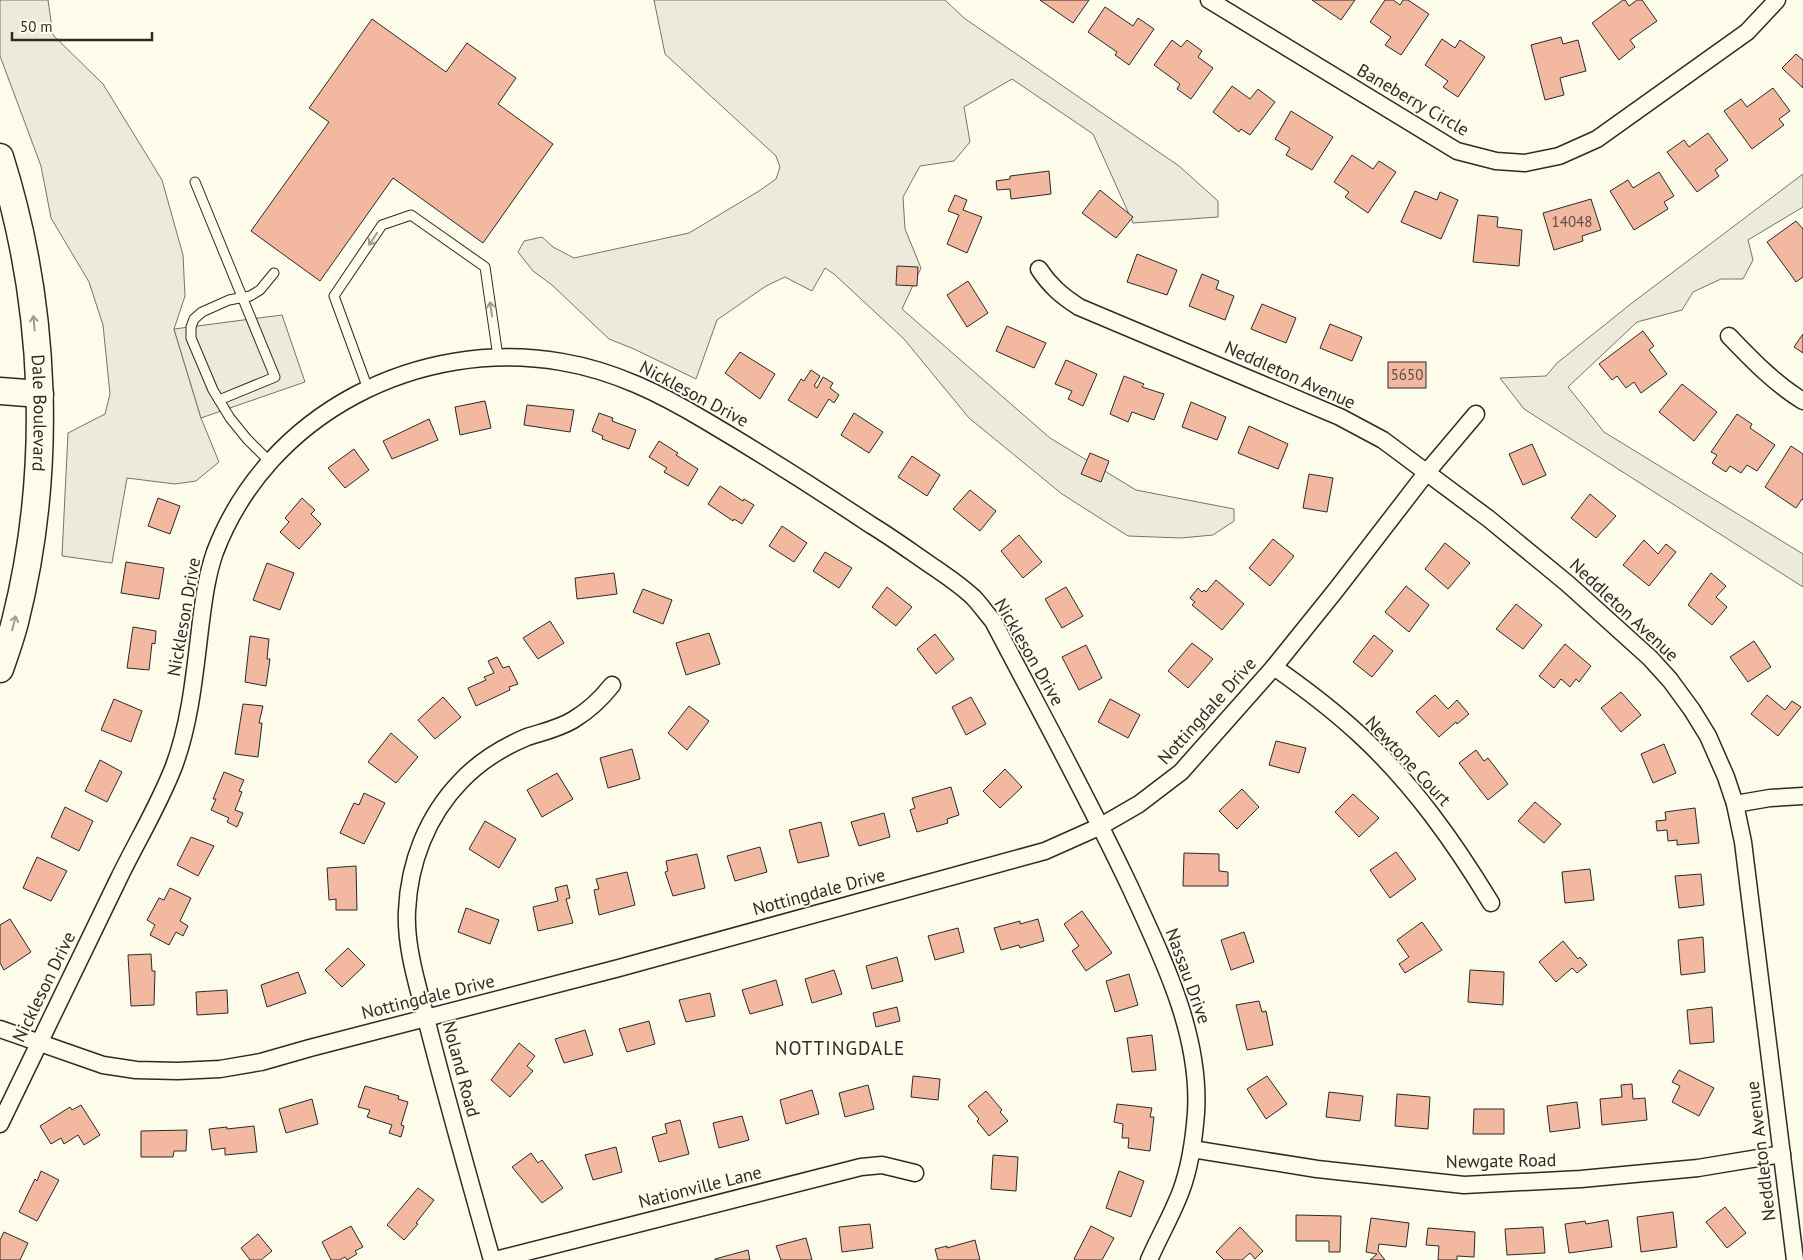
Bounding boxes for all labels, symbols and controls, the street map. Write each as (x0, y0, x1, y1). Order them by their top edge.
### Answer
scale bar (12, 10, 152, 42)
text: 50 m (20, 17, 53, 36)
street label: Baneberry Circle (1353, 58, 1473, 141)
house number: 14048 (1552, 212, 1592, 231)
one-way arrow (367, 232, 377, 246)
one-way arrow (486, 302, 496, 318)
one-way arrow (29, 315, 39, 331)
street label: Neddleton Avenue (1221, 335, 1359, 414)
street label: Dale Boulevard (27, 354, 52, 472)
street label: Nickleson Drive (636, 355, 753, 432)
house number: 5650 (1391, 365, 1423, 384)
street label: Neddleton Avenue (1565, 553, 1684, 666)
street label: Nickleson Drive (162, 556, 205, 678)
street label: Nickleson Drive (989, 594, 1069, 710)
one-way arrow (10, 615, 19, 631)
street label: Nottingdale Drive (1152, 652, 1261, 769)
street label: Newtone Court (1361, 711, 1456, 811)
street label: Nottingdale Drive (750, 863, 888, 920)
street label: Nassau Drive (1161, 925, 1216, 1027)
street label: Nickleson Drive (7, 928, 80, 1046)
street label: Nottingdale Drive (359, 969, 497, 1024)
street label: Noland Road (438, 1018, 485, 1119)
district label: NOTTINGDALE (775, 1036, 905, 1060)
street label: Neddleton Avenue (1741, 1080, 1781, 1222)
street label: Newgate Road (1445, 1148, 1557, 1173)
street label: Nationville Lane (636, 1160, 764, 1213)

